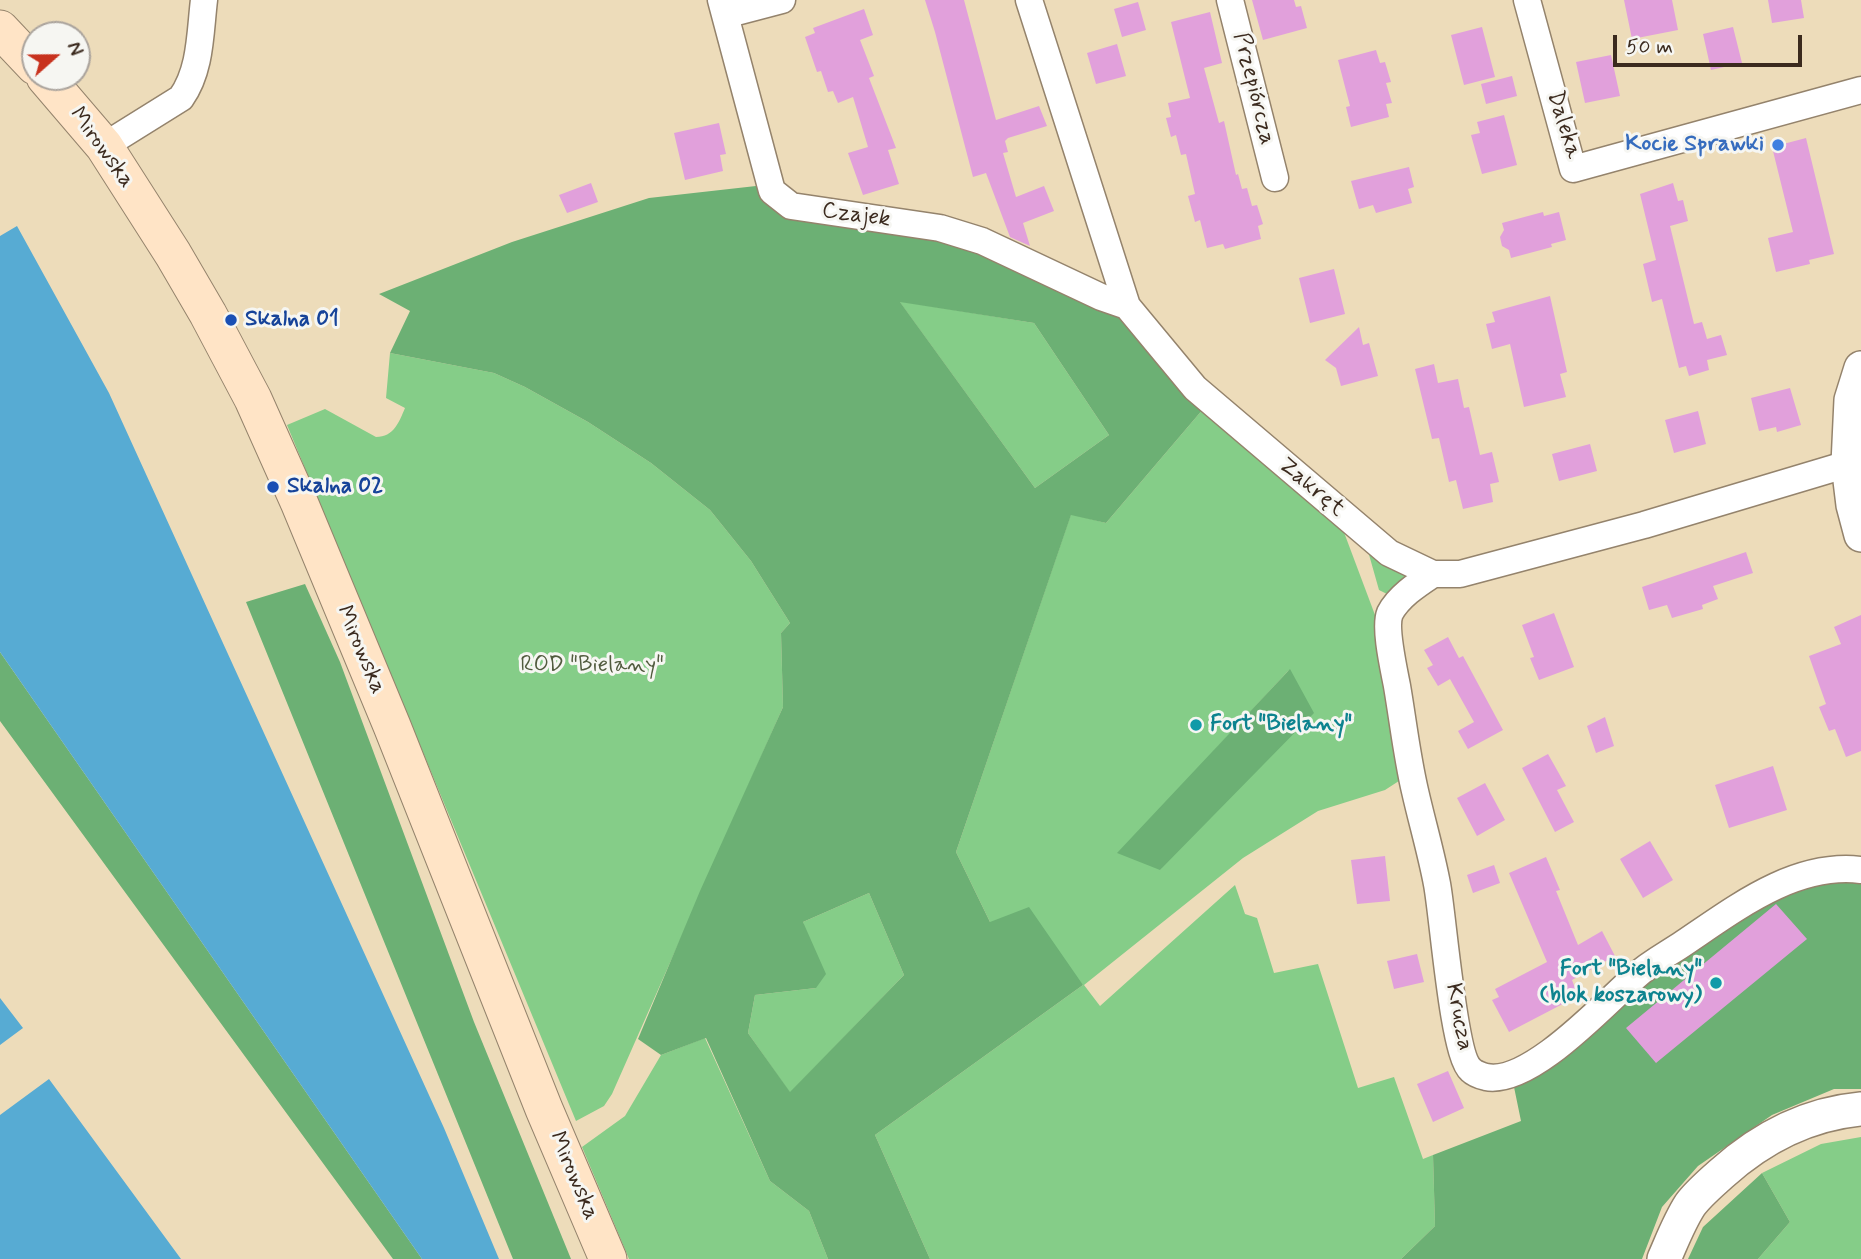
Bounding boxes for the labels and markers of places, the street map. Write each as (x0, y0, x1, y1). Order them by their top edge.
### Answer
place label: Kocie Sprawki (1625, 131, 1764, 159)
marker: Kocie Sprawki (1770, 137, 1786, 153)
place label: Skalna 01 (245, 306, 339, 334)
marker: Skalna 01 (223, 312, 239, 328)
place label: Skalna 02 (287, 473, 383, 501)
marker: Skalna 02 (265, 479, 281, 495)
place label: Fort "Bielany" (1210, 711, 1352, 739)
marker: Fort "Bielany" (1188, 717, 1204, 733)
place label: Fort "Bielany" (blok koszarowy) (1540, 956, 1702, 1010)
marker: Fort "Bielany" (blok koszarowy) (1708, 975, 1724, 991)

